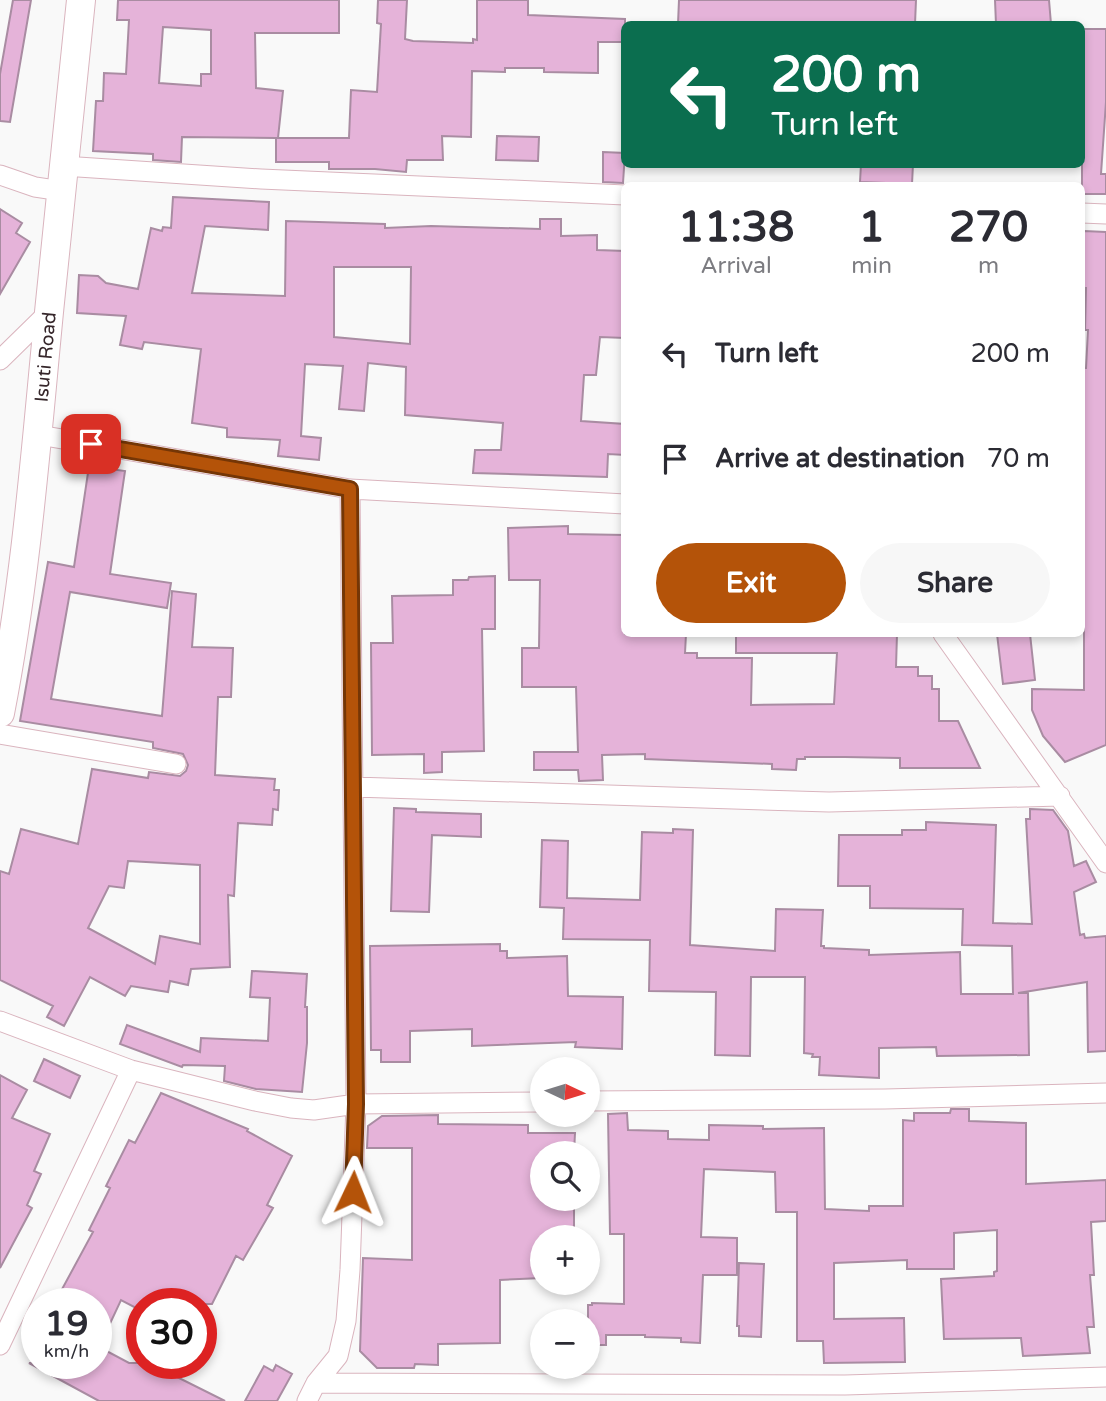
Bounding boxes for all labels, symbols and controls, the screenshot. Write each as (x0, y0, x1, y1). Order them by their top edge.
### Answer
text: 200 m (771, 46, 921, 105)
icon: left (656, 49, 747, 140)
text: Turn left (771, 106, 898, 144)
text: 11:38 (678, 202, 794, 253)
text: 1 (858, 202, 885, 253)
text: 270 (949, 202, 1028, 253)
text: Arrival (701, 252, 772, 280)
text: min (851, 252, 892, 280)
text: m (978, 252, 999, 280)
street label: Isuti Road (31, 311, 61, 403)
icon: left (656, 335, 694, 373)
text: Turn left (715, 338, 818, 369)
text: 200 m (970, 338, 1050, 369)
pin (61, 414, 121, 474)
icon: arrive (72, 425, 110, 463)
icon: arrive (656, 440, 694, 478)
text: Arrive at destination (715, 443, 965, 474)
text: 70 m (987, 443, 1050, 474)
button: Exit (656, 543, 846, 623)
button: Share (860, 543, 1050, 623)
north arrow (530, 1057, 600, 1127)
map controls (530, 1057, 600, 1379)
button: search (530, 1141, 600, 1211)
position arrow (316, 1155, 390, 1229)
button: + (530, 1225, 600, 1295)
speed limit sign: 30 (126, 1288, 217, 1379)
text: 19 (45, 1303, 88, 1345)
button: − (530, 1309, 600, 1379)
text: km/h (44, 1340, 89, 1362)

